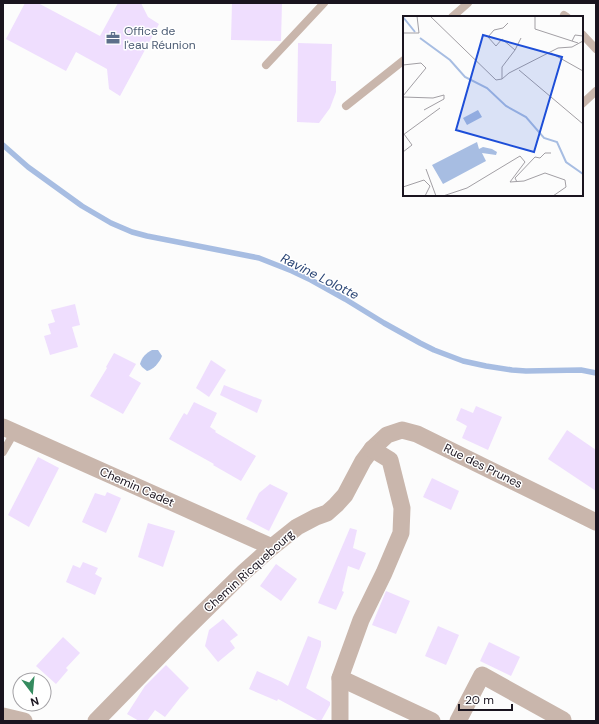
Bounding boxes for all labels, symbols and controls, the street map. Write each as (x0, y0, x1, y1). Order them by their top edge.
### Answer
inset map (403, 16, 583, 196)
place label: Office de l'eau Réunion (124, 23, 196, 53)
office icon: Office de l'eau Réunion (105, 30, 121, 46)
water label: Ravine Lolotte (278, 249, 362, 303)
street label: Rue des Prunes (441, 440, 525, 492)
street label: Chemin Cadet (97, 463, 177, 511)
street label: Chemin Ricquebourg (200, 526, 298, 616)
north arrow (12, 672, 52, 712)
scale bar (459, 686, 512, 712)
text: 20 m (465, 692, 494, 708)
text: N (29, 694, 41, 709)

